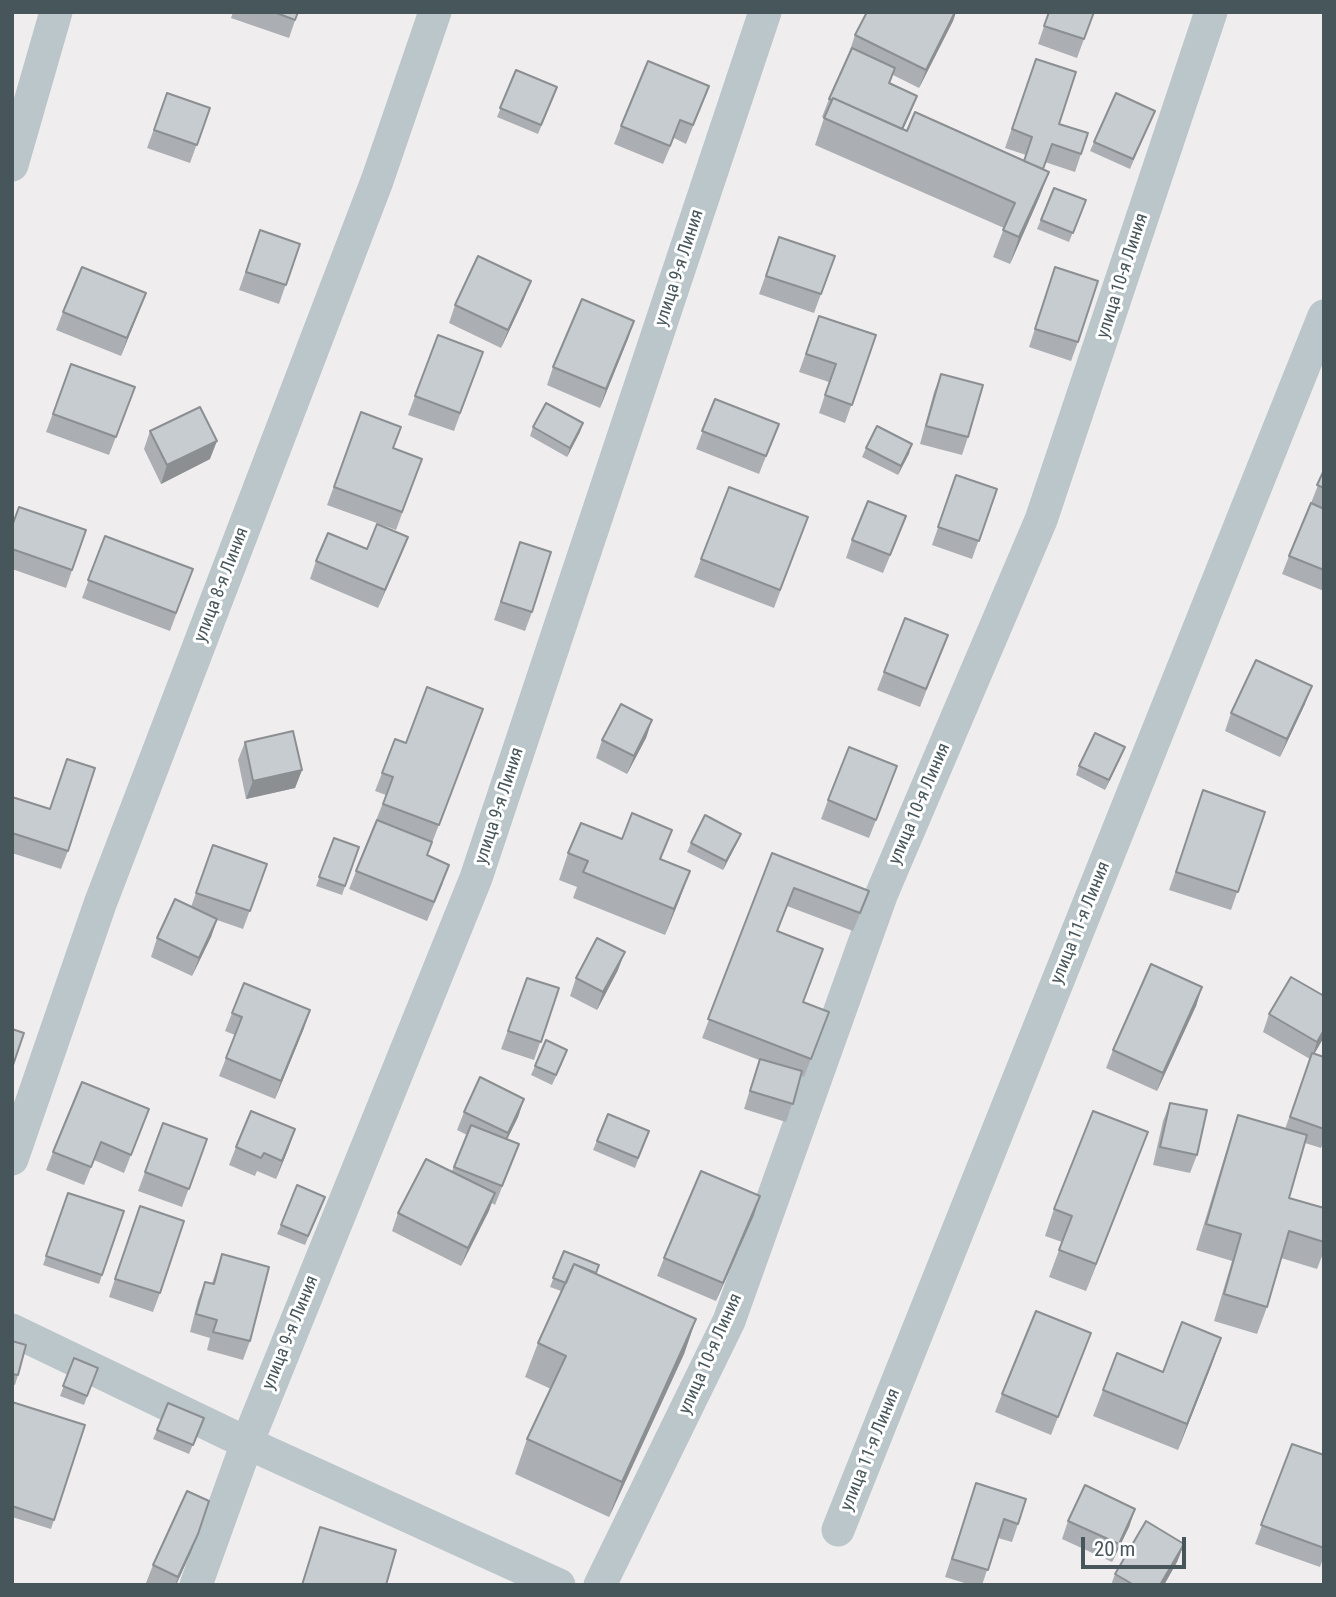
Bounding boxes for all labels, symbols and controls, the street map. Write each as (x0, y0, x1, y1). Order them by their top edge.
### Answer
street label: улица 9-я Линия (651, 207, 709, 329)
street label: улица 10-я Линия (1093, 211, 1153, 341)
street label: улица 8-я Линия (190, 525, 254, 645)
street label: улица 10-я Линия (885, 740, 955, 868)
street label: улица 9-я Линия (471, 745, 529, 867)
street label: улица 11-я Линия (1047, 859, 1115, 987)
street label: улица 9-я Линия (258, 1273, 324, 1393)
street label: улица 10-я Линия (675, 1290, 747, 1418)
street label: улица 11-я Линия (837, 1386, 905, 1514)
scale bar (1084, 1524, 1189, 1568)
text: 20 m (1094, 1537, 1135, 1561)

